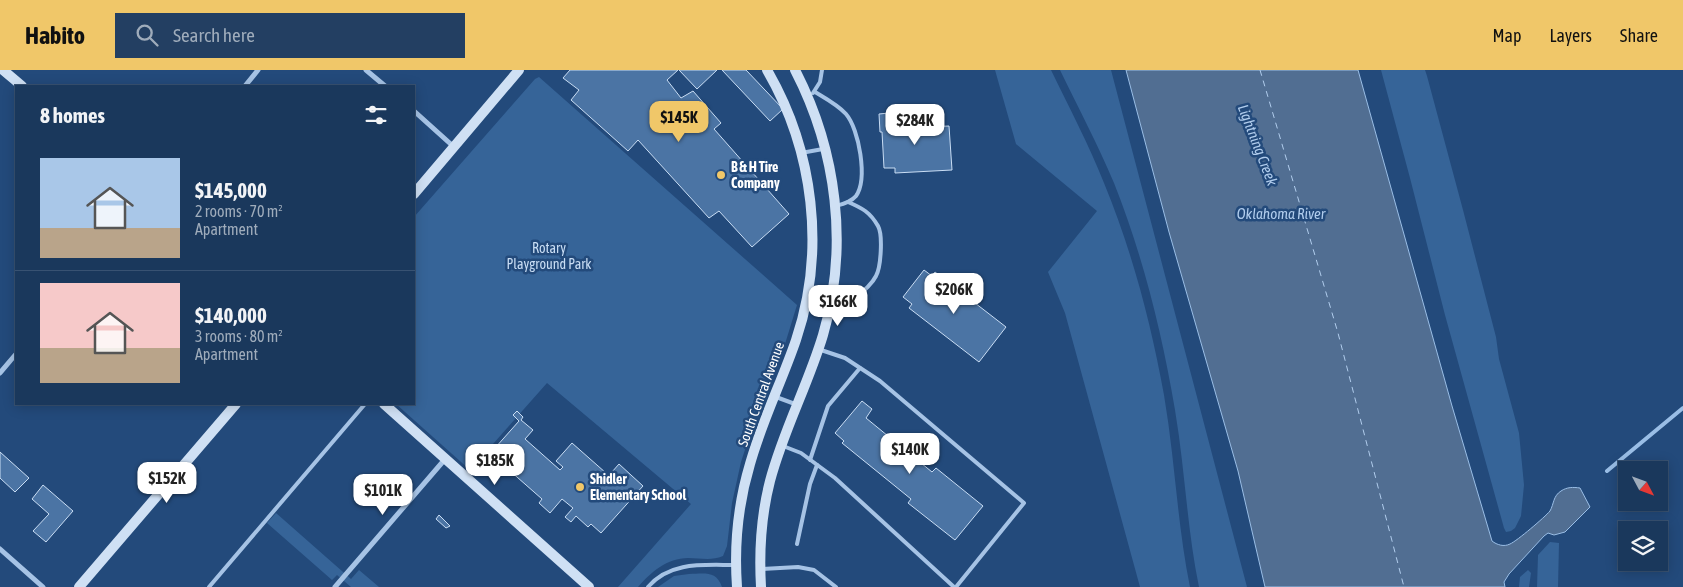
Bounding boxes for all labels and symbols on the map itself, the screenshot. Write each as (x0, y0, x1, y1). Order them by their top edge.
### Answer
pin: $145K (644, 100, 714, 143)
water label: Lightning Creek (1235, 102, 1281, 188)
pin: $284K (880, 104, 950, 146)
place label: B & H Tire Company (731, 159, 780, 191)
marker: B & H Tire Company (715, 169, 727, 181)
water label: Oklahoma River (1237, 205, 1326, 222)
park label: Rotary Playground Park (506, 240, 592, 272)
pin: $206K (919, 272, 989, 315)
pin: $166K (803, 284, 873, 327)
street label: South Central Avenue (735, 339, 787, 449)
pin: $140K (875, 432, 945, 475)
pin: $185K (460, 444, 530, 486)
north arrow (1618, 461, 1668, 511)
pin: $152K (132, 462, 202, 504)
place label: Shidler Elementary School (590, 471, 686, 503)
pin: $101K (348, 474, 418, 516)
marker: Shidler Elementary School (574, 481, 586, 493)

